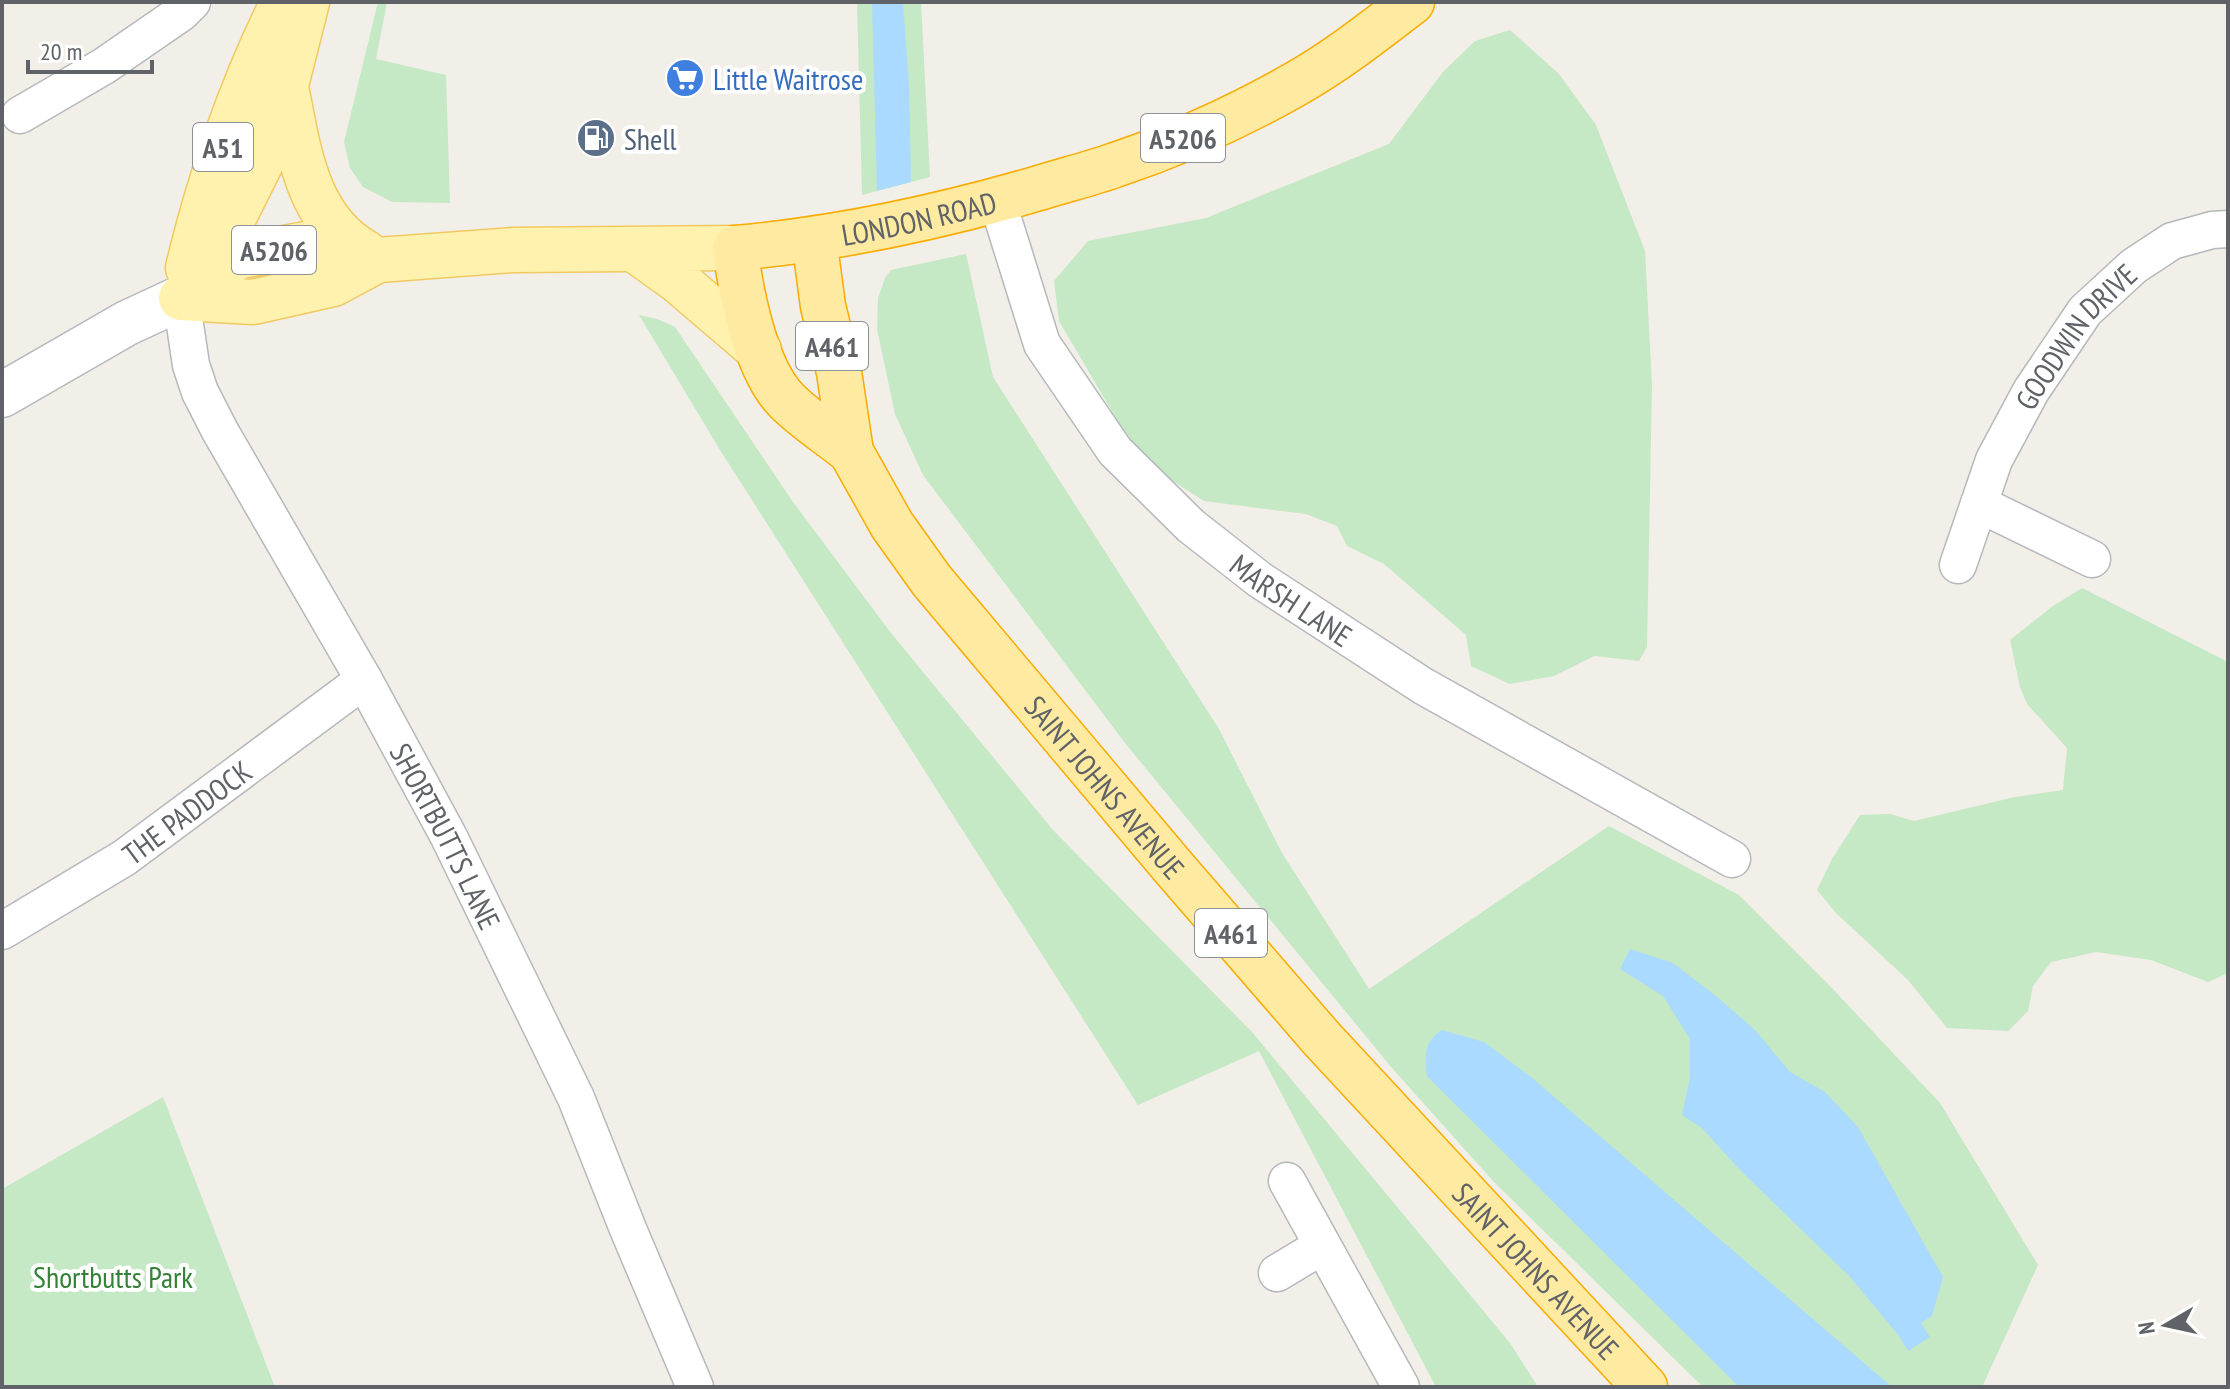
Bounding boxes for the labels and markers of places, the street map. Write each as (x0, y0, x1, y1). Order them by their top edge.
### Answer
supermarket icon: Little Waitrose (664, 57, 706, 99)
place label: Little Waitrose (713, 59, 863, 98)
fuel station icon: Shell (575, 117, 617, 159)
place label: Shell (624, 119, 676, 158)

